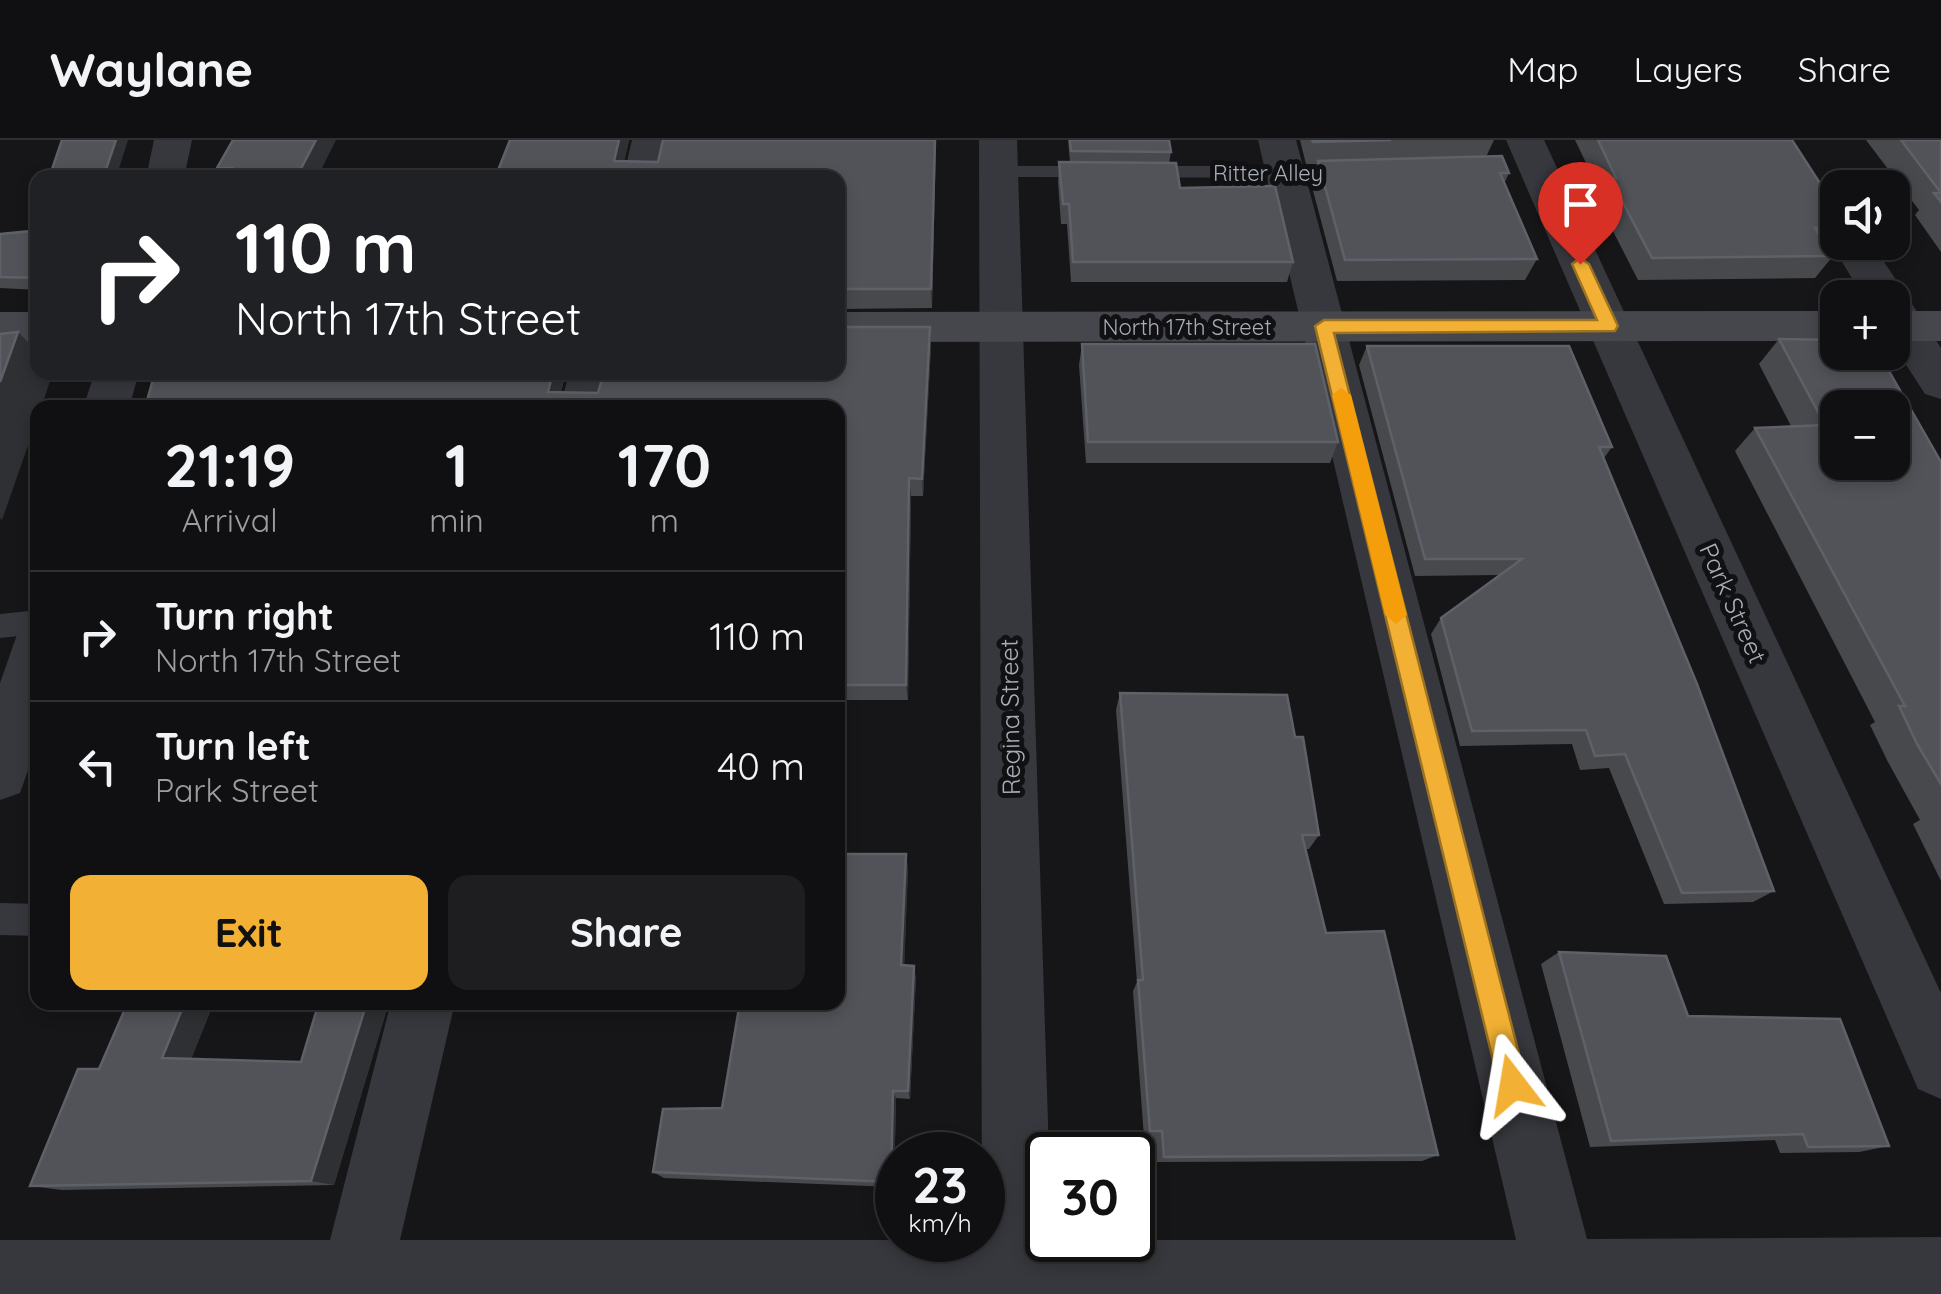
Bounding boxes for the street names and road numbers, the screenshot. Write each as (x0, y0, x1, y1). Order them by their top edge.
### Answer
street label: Ritter Alley (1213, 159, 1323, 187)
street label: North 17th Street (1102, 313, 1272, 341)
street label: Park Street (1693, 538, 1774, 668)
street label: Regina Street (993, 639, 1026, 795)

